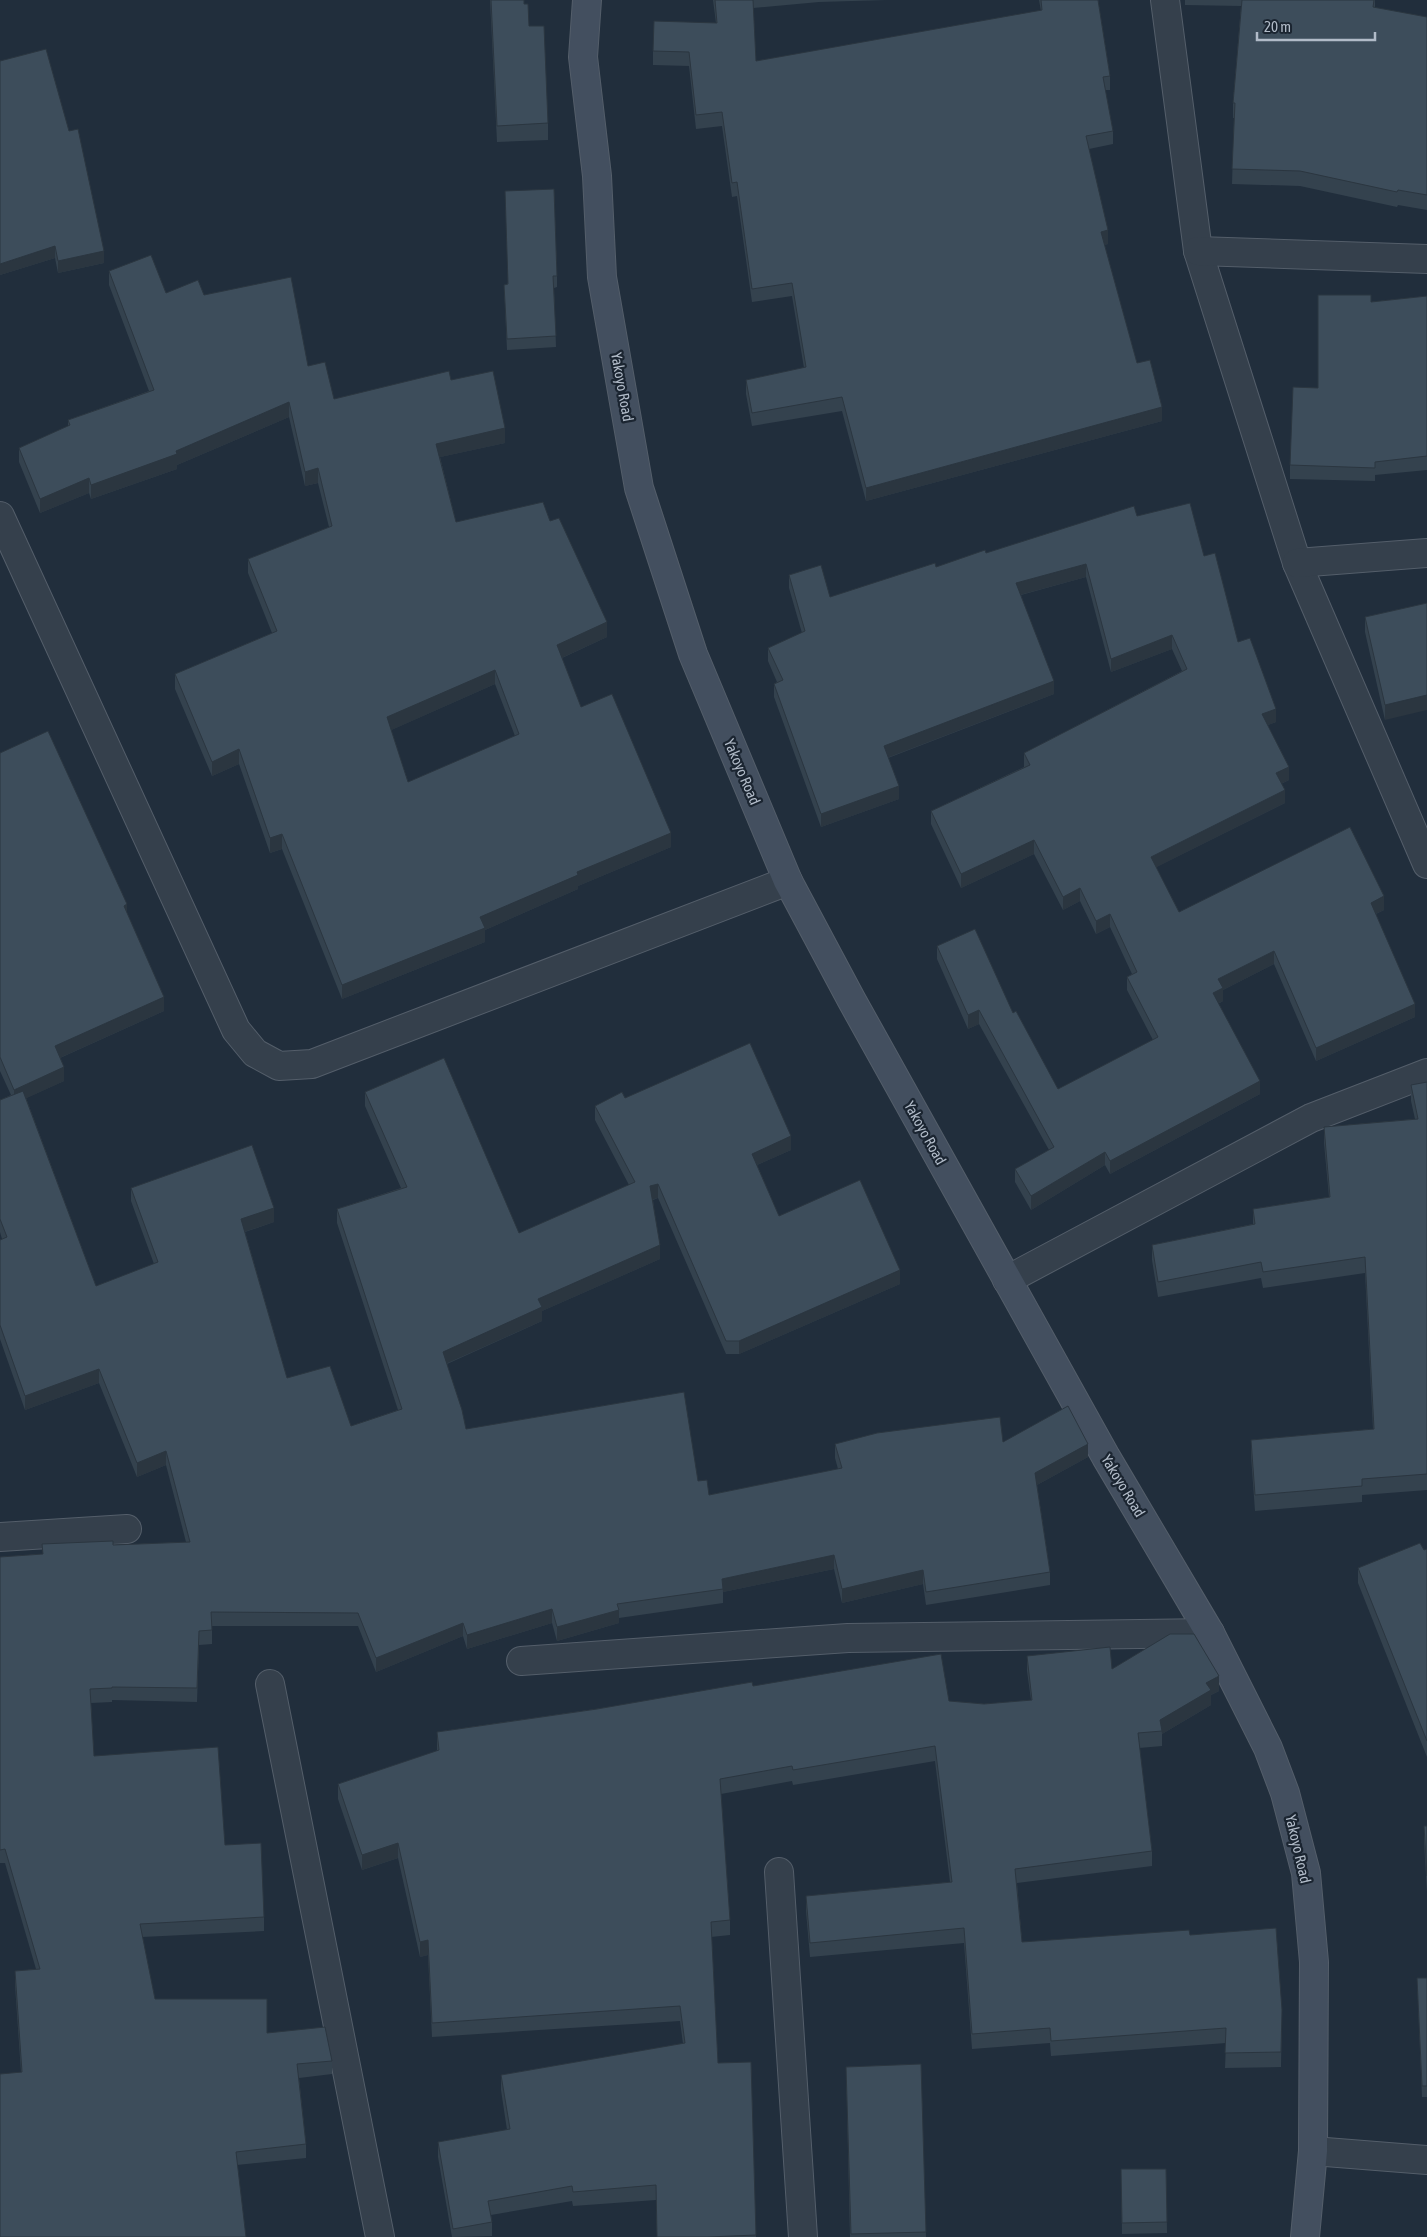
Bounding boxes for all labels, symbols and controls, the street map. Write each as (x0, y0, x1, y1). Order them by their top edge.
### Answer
scale bar (1257, 10, 1374, 42)
text: 20 m (1264, 18, 1291, 35)
street label: Yakoyo Road (608, 351, 637, 423)
street label: Yakoyo Road (721, 736, 764, 807)
street label: Yakoyo Road (901, 1098, 950, 1167)
street label: Yakoyo Road (1098, 1451, 1149, 1520)
street label: Yakoyo Road (1282, 1813, 1315, 1885)

